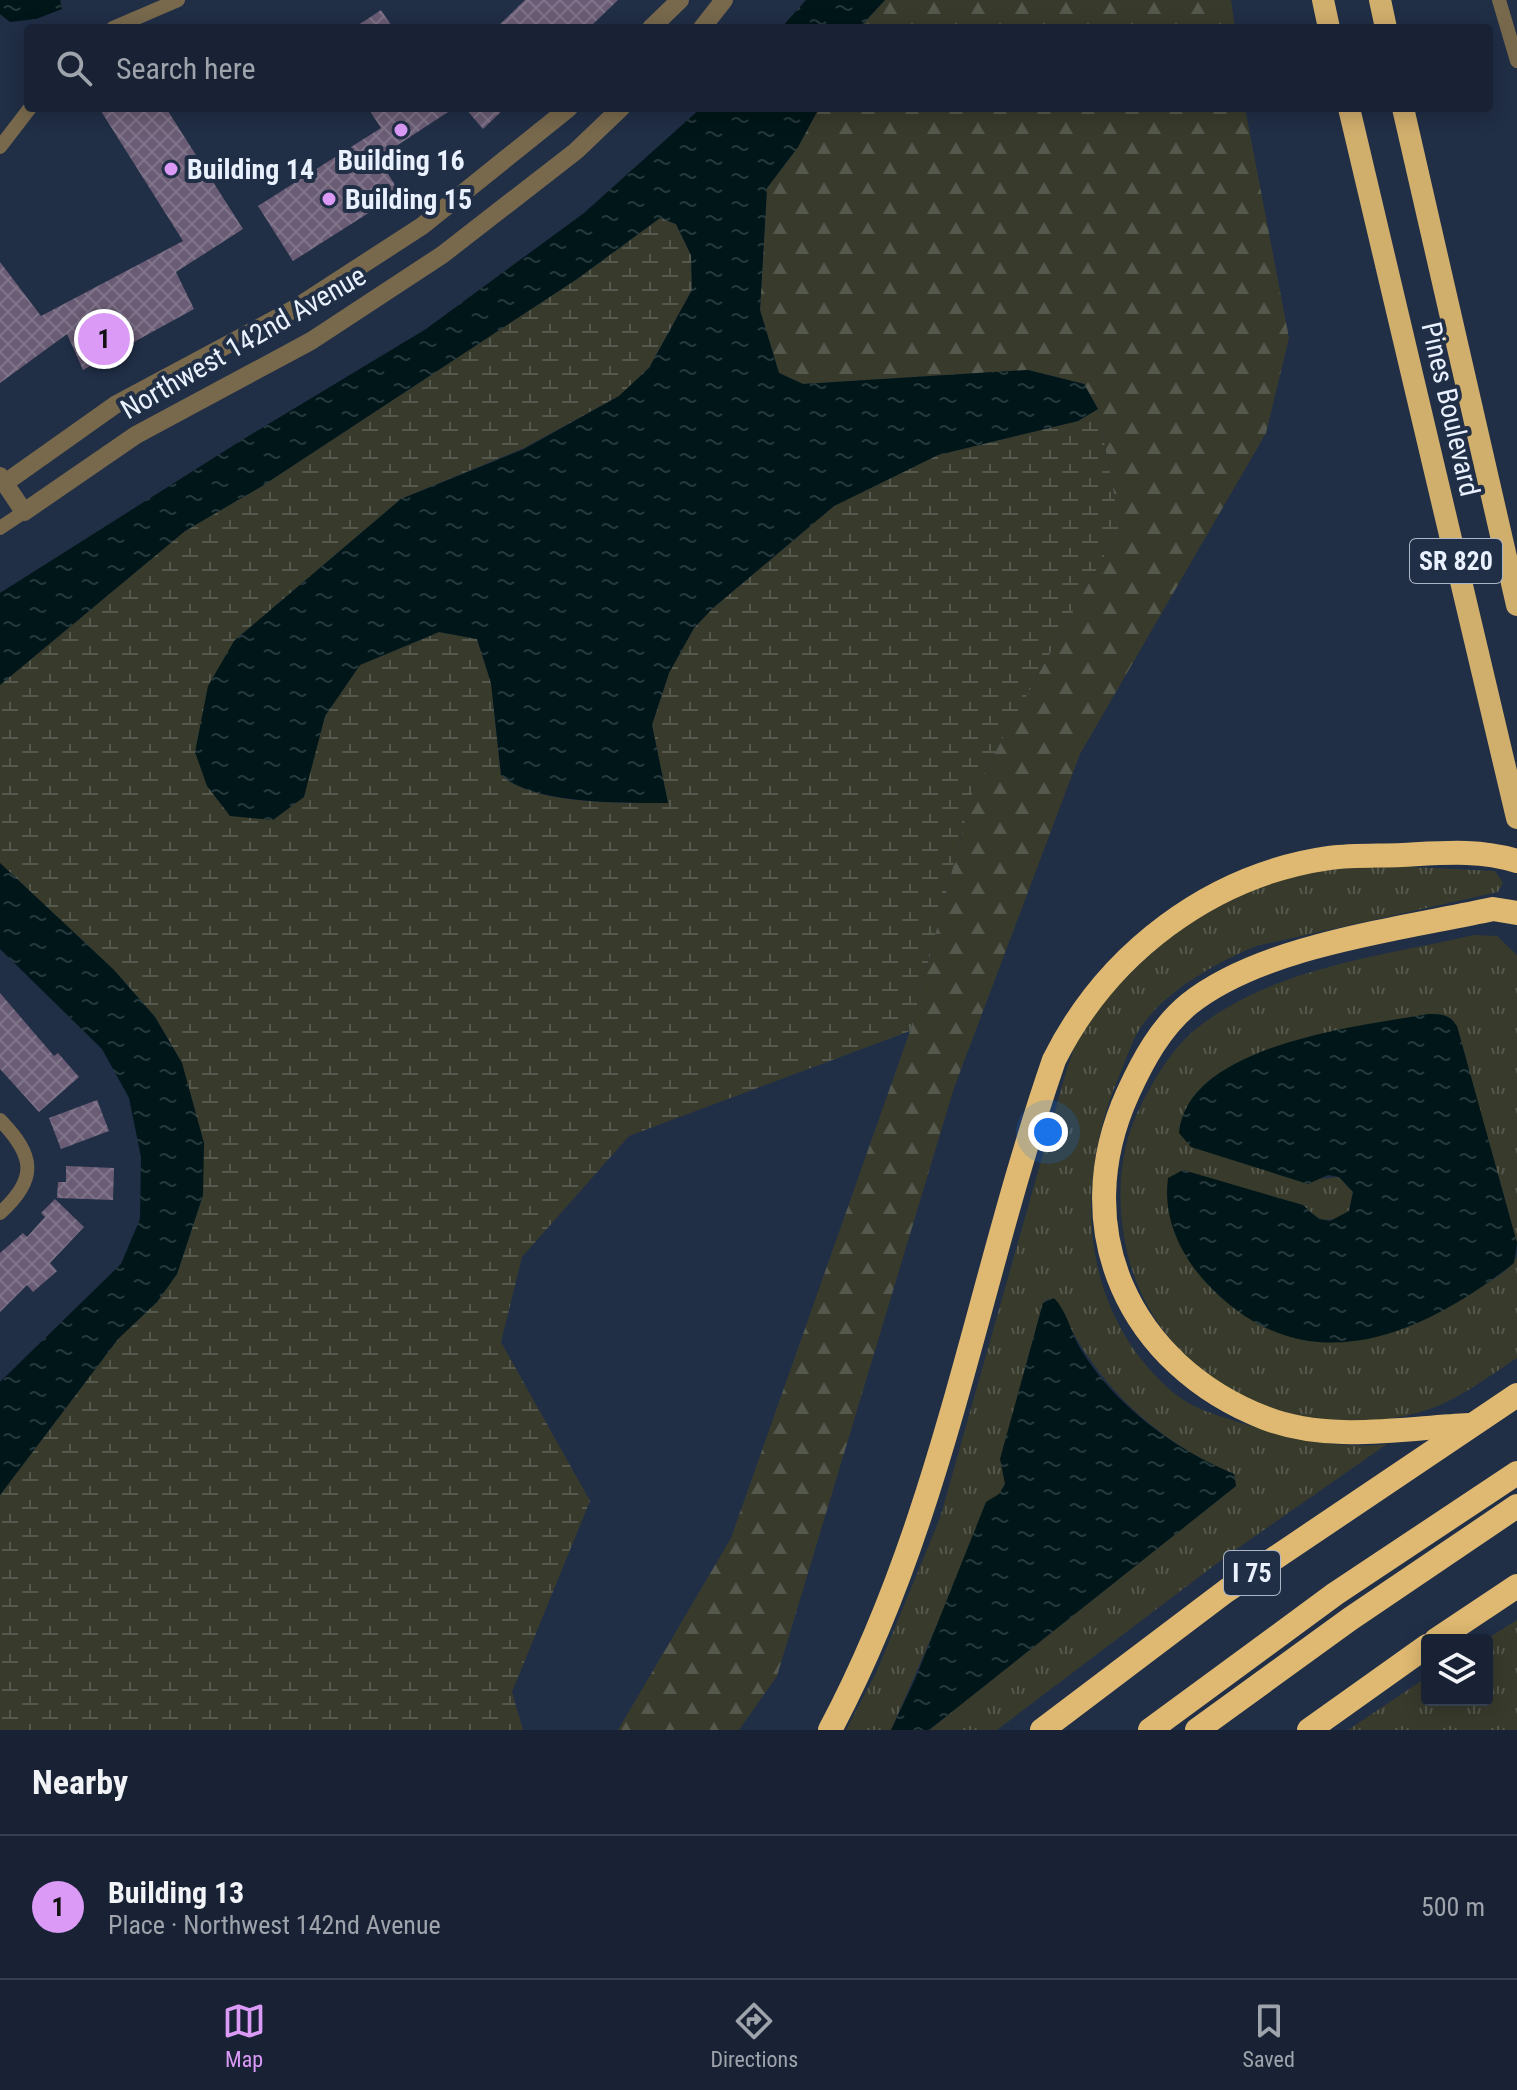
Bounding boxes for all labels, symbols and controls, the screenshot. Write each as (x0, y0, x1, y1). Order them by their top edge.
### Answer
search box (24, 24, 1493, 112)
icon: search (52, 46, 96, 90)
text: Search here (116, 51, 256, 86)
marker: Building 16 (392, 121, 410, 139)
place label: Building 16 (337, 144, 465, 177)
place label: Building 14 (187, 153, 314, 186)
marker: Building 14 (162, 160, 180, 178)
place label: Building 15 (345, 183, 472, 216)
marker: Building 15 (320, 190, 338, 208)
street label: Northwest 142nd Avenue (115, 259, 372, 426)
pin: 1 (78, 309, 130, 369)
street label: Pines Boulevard (1414, 319, 1487, 499)
road number: SR 820 (1410, 539, 1502, 583)
your location (1028, 1112, 1068, 1152)
road number: I 75 (1224, 1551, 1280, 1595)
map controls (1421, 1634, 1493, 1706)
button: layers (1421, 1634, 1493, 1706)
text: Nearby (32, 1762, 128, 1802)
text: Building 13 (108, 1875, 244, 1910)
text: 1 (51, 1892, 65, 1922)
text: 500 m (1421, 1892, 1485, 1922)
text: Place · Northwest 142nd Avenue (108, 1910, 441, 1940)
tab: Map (222, 1999, 266, 2072)
tab: Directions (710, 1999, 798, 2072)
tab: Saved (1243, 1999, 1295, 2072)

